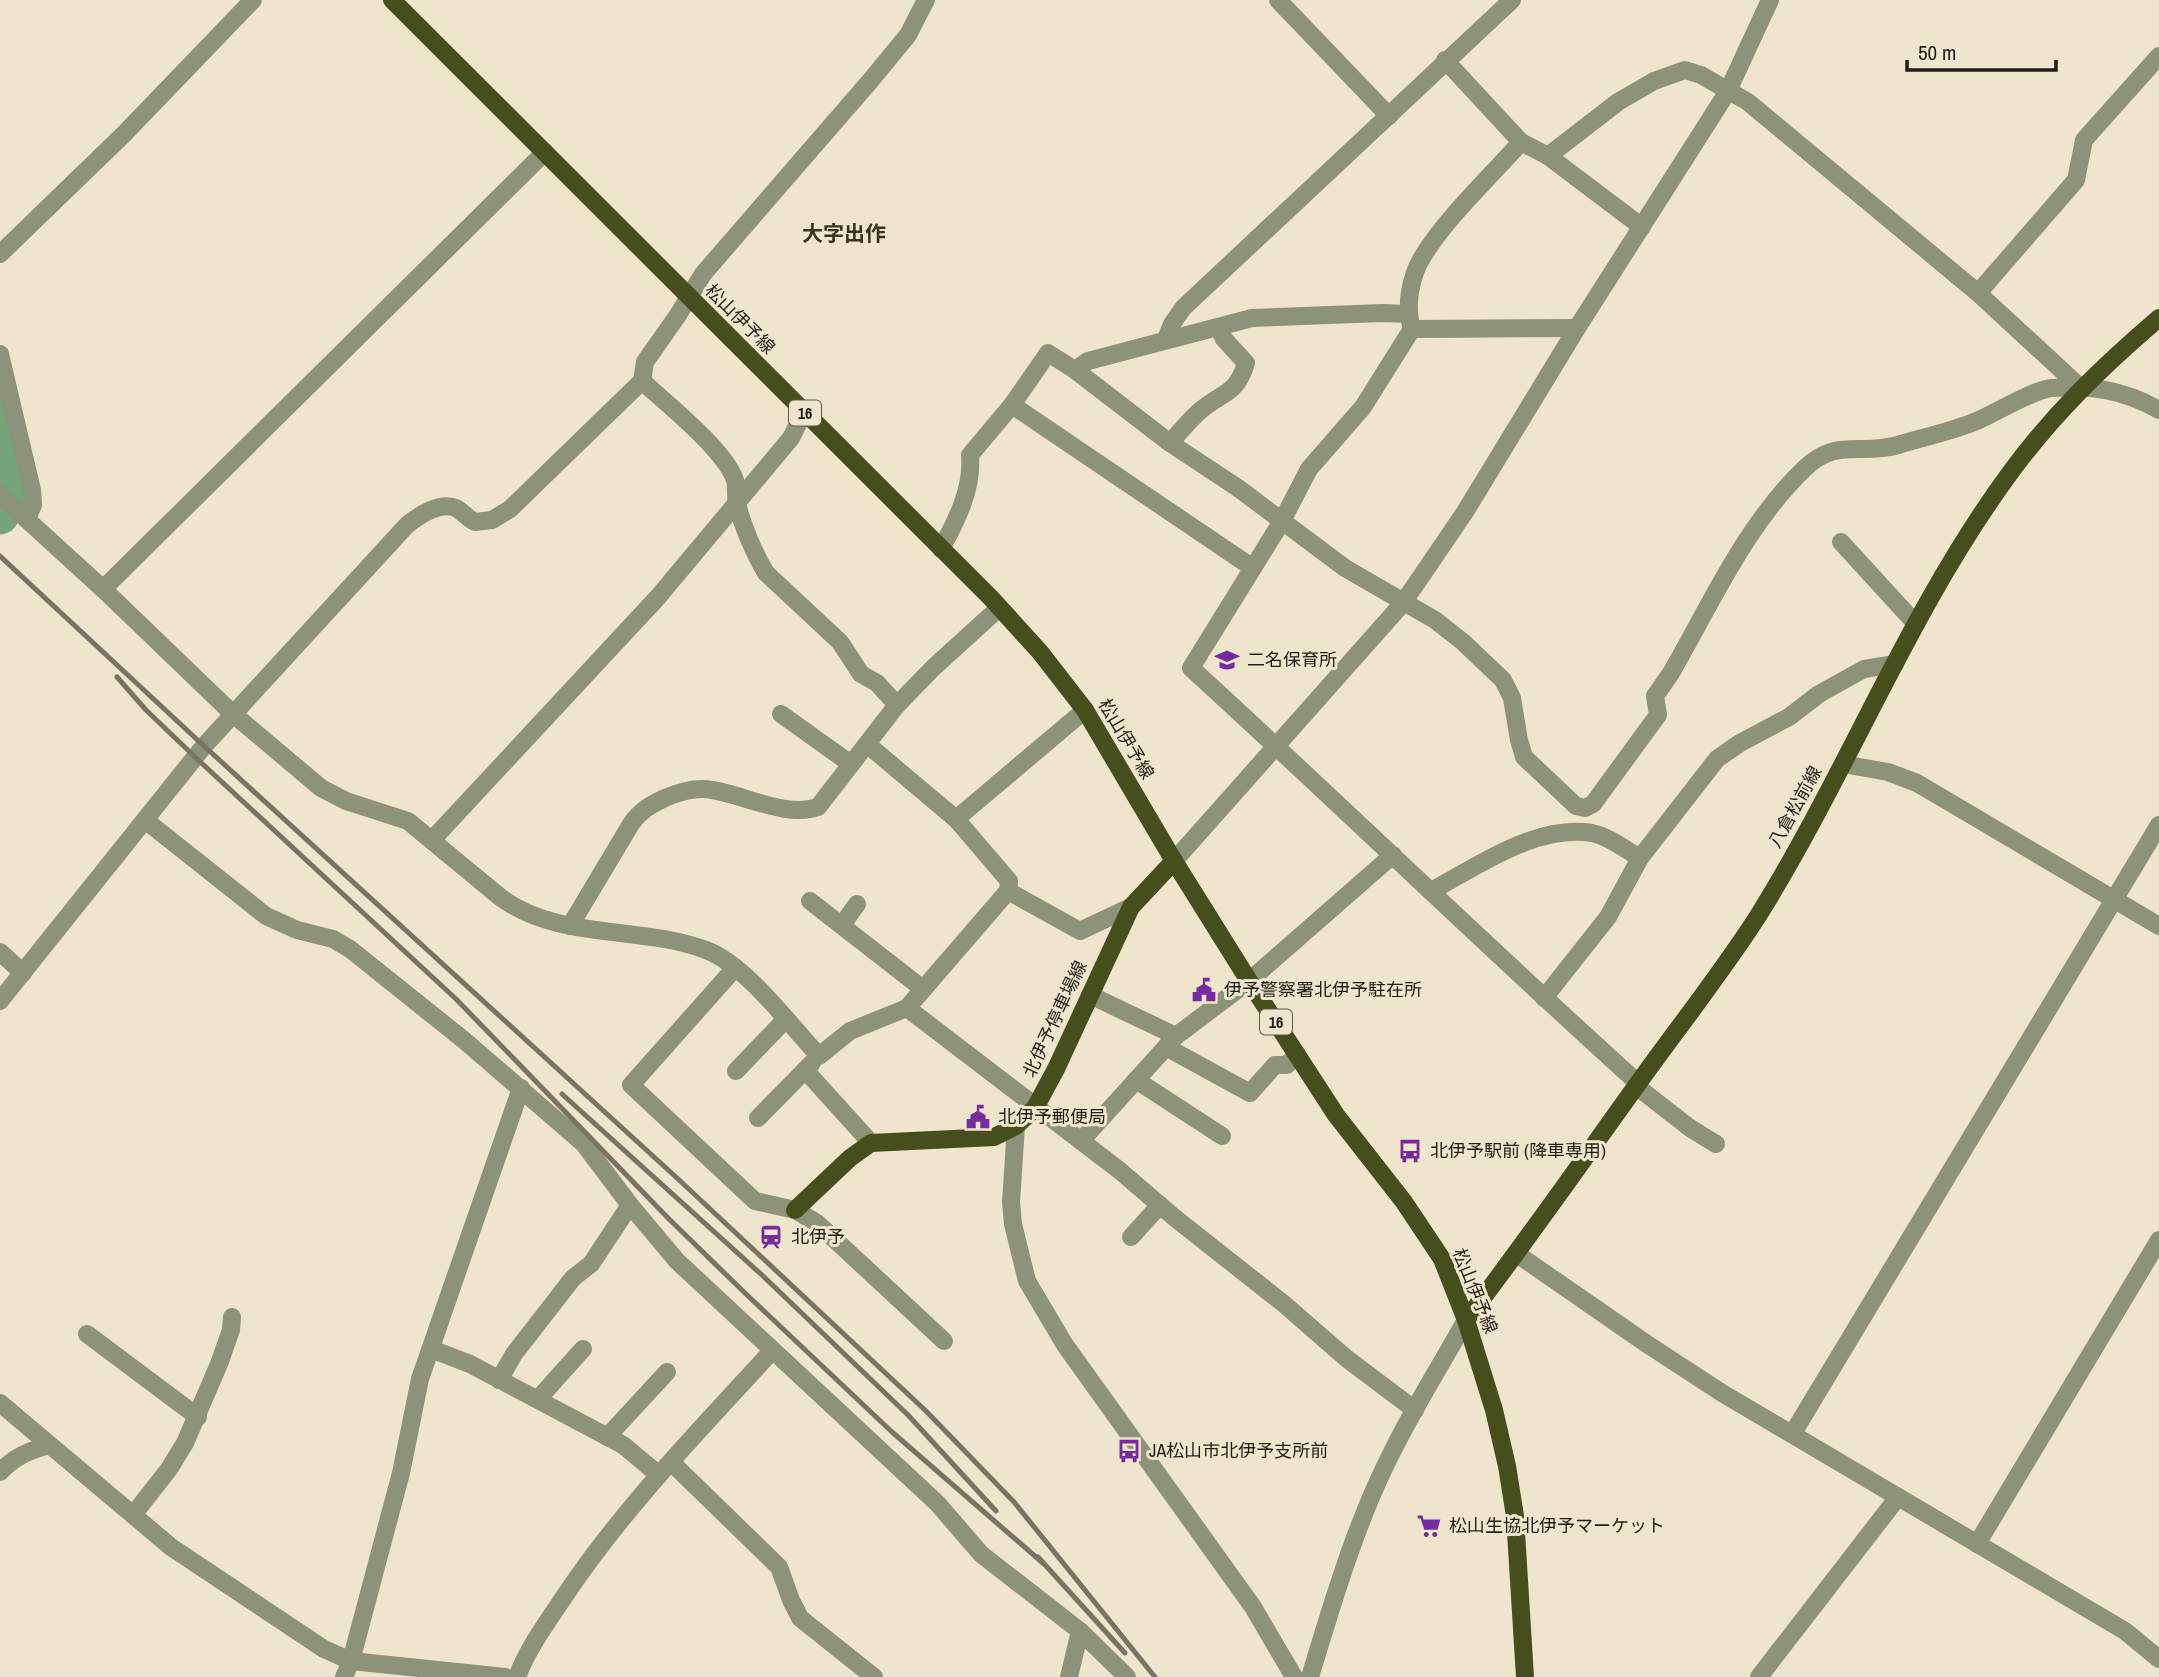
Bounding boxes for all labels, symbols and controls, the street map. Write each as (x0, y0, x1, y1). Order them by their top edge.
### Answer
scale bar (1907, 28, 2056, 72)
text: 50 m (1918, 38, 1956, 67)
district label: 大字出作 (802, 219, 886, 248)
street label: 松山伊予線 (700, 278, 781, 359)
road number: 16 (789, 400, 821, 426)
school or university icon: 二名保育所 (1213, 646, 1241, 674)
place label: 二名保育所 (1247, 647, 1337, 672)
street label: 松山伊予線 (1093, 694, 1160, 784)
street label: 八倉松前線 (1762, 761, 1827, 852)
street label: 北伊予停車場線 (1017, 956, 1093, 1081)
public building icon: 伊予警察署北伊予駐在所 (1190, 976, 1218, 1004)
place label: 伊予警察署北伊予駐在所 (1224, 977, 1422, 1002)
road number: 16 (1260, 1010, 1292, 1034)
public building icon: 北伊予郵便局 (964, 1103, 992, 1131)
place label: 北伊予郵便局 (998, 1104, 1106, 1129)
bus stop icon: 北伊予駅前 (降車専用) (1396, 1137, 1424, 1165)
place label: 北伊予駅前 (降車専用) (1430, 1138, 1606, 1163)
station icon: 北伊予 (757, 1223, 785, 1251)
place label: 北伊予 (791, 1224, 845, 1249)
street label: 松山伊予線 (1447, 1244, 1504, 1337)
bus stop icon: JA松山市北伊予支所前 (1115, 1437, 1143, 1465)
place label: JA松山市北伊予支所前 (1149, 1438, 1328, 1463)
supermarket icon: 松山生協北伊予マーケット (1415, 1512, 1443, 1540)
place label: 松山生協北伊予マーケット (1449, 1513, 1665, 1538)

